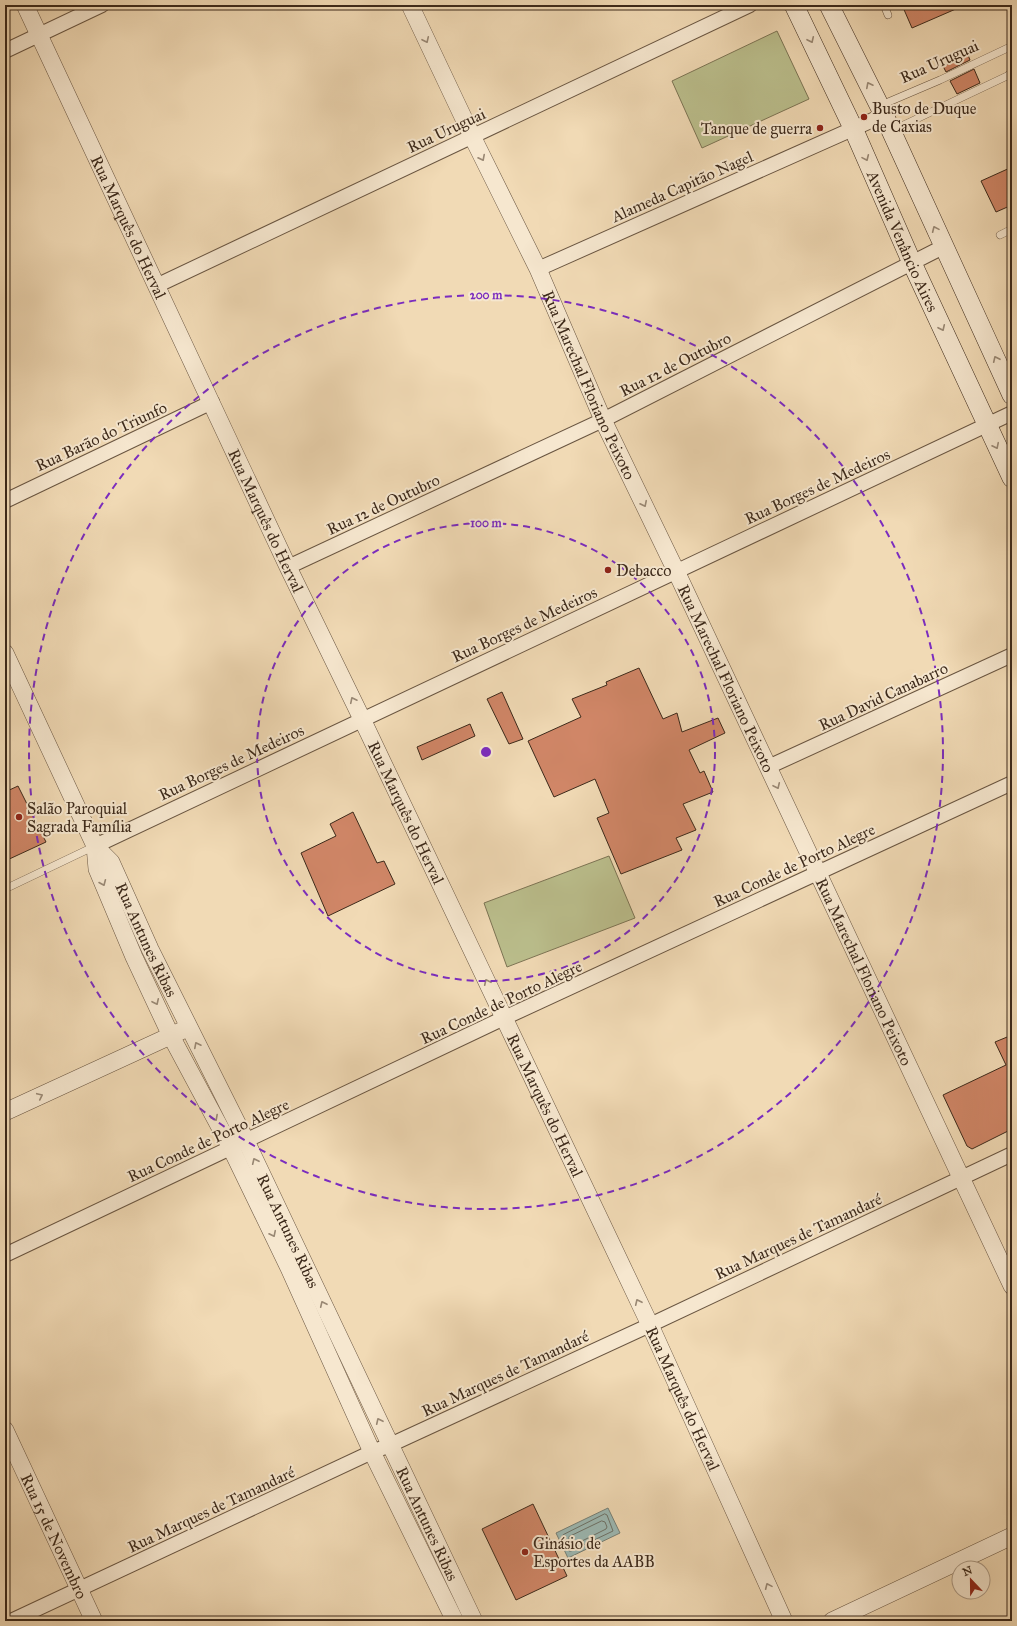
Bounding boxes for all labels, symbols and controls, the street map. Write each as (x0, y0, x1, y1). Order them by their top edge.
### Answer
street label: Rua Uruguai (897, 35, 982, 88)
one-way arrow (421, 36, 429, 44)
one-way arrow (806, 36, 814, 44)
one-way arrow (866, 82, 874, 89)
place label: Busto de Duque de Caxias (872, 99, 977, 136)
street label: Rua Uruguai (404, 104, 489, 158)
marker: Busto de Duque de Caxias (859, 112, 869, 122)
place label: Tanque de guerra (701, 119, 812, 139)
marker: Tanque de guerra (815, 123, 825, 133)
street label: Alameda Capitão Nagel (608, 146, 757, 227)
street label: Rua Marquês do Herval (87, 152, 170, 302)
one-way arrow (477, 153, 485, 161)
one-way arrow (861, 154, 869, 161)
street label: Avenida Venâncio Aires (862, 167, 942, 315)
one-way arrow (932, 225, 940, 233)
text: 200 m (470, 288, 503, 302)
street label: Rua Marechal Floriano Peixoto (538, 288, 639, 483)
one-way arrow (937, 323, 945, 331)
street label: Rua 12 de Outubro (616, 328, 734, 401)
one-way arrow (993, 356, 1001, 364)
street label: Rua Barão do Triunfo (33, 398, 170, 475)
one-way arrow (991, 441, 999, 449)
street label: Rua Borges de Medeiros (742, 444, 893, 529)
street label: Rua Marquês do Herval (224, 446, 308, 596)
street label: Rua 12 de Outubro (324, 470, 443, 539)
one-way arrow (639, 499, 647, 507)
text: 100 m (470, 516, 503, 530)
place label: Debacco (616, 561, 672, 580)
marker: Debacco (603, 565, 613, 575)
street label: Rua Borges de Medeiros (449, 582, 600, 667)
street label: Rua Marechal Floriano Peixoto (674, 582, 778, 775)
street label: Rua David Canabarro (816, 658, 951, 735)
one-way arrow (350, 697, 358, 704)
street label: Rua Borges de Medeiros (156, 720, 307, 805)
street label: Rua Marquês do Herval (364, 738, 448, 888)
centre of rings (479, 745, 493, 759)
one-way arrow (772, 781, 780, 789)
place label: Salão Paroquial Sagrada Família (27, 799, 132, 837)
marker: Salão Paroquial Sagrada Família (14, 812, 24, 822)
street label: Rua Conde de Porto Alegre (711, 820, 879, 912)
street label: Rua Marechal Floriano Peixoto (812, 875, 916, 1069)
one-way arrow (98, 879, 106, 887)
street label: Rua Antunes Ribas (111, 880, 181, 1000)
street label: Rua Conde de Porto Alegre (418, 957, 586, 1049)
one-way arrow (484, 979, 492, 986)
one-way arrow (151, 999, 159, 1006)
street label: Rua Marquês do Herval (503, 1031, 587, 1180)
one-way arrow (194, 1042, 202, 1049)
one-way arrow (36, 1093, 44, 1101)
street label: Rua Conde de Porto Alegre (125, 1095, 293, 1187)
one-way arrow (210, 1114, 218, 1121)
one-way arrow (252, 1158, 260, 1166)
street label: Rua Antunes Ribas (253, 1171, 323, 1291)
street label: Rua Marques de Tamandaré (712, 1189, 886, 1284)
one-way arrow (268, 1230, 275, 1238)
one-way arrow (635, 1298, 643, 1306)
one-way arrow (320, 1301, 328, 1308)
street label: Rua Marquês do Herval (642, 1323, 724, 1474)
street label: Rua Marques de Tamandaré (419, 1326, 593, 1421)
one-way arrow (376, 1418, 384, 1426)
street label: Rua Marques de Tamandaré (125, 1462, 299, 1557)
street label: Rua Antunes Ribas (392, 1464, 462, 1584)
street label: Rua 15 de Novembro (17, 1471, 91, 1602)
place label: Ginásio de Esportes da AABB (533, 1534, 655, 1571)
marker: Ginásio de Esportes da AABB (520, 1547, 530, 1557)
north arrow (951, 1560, 991, 1600)
text: N (961, 1563, 975, 1579)
one-way arrow (765, 1582, 773, 1590)

